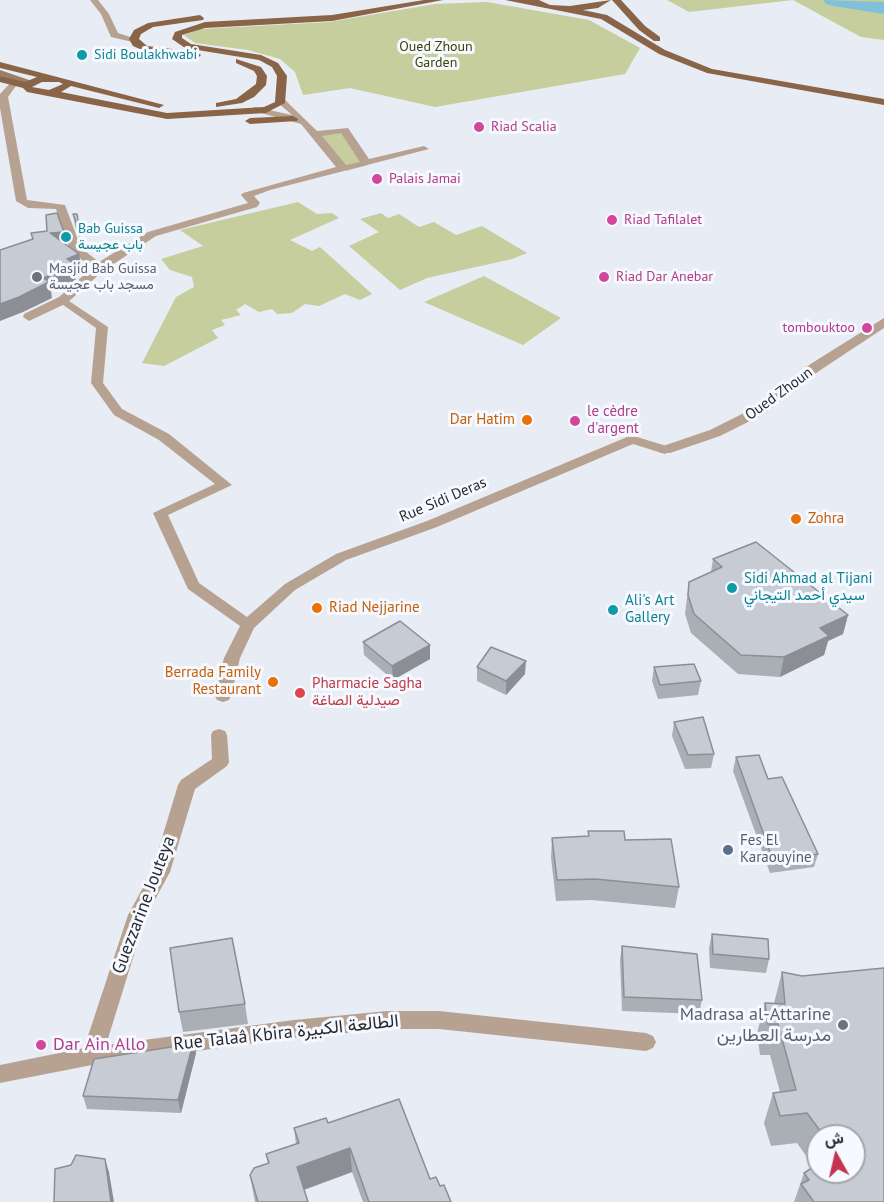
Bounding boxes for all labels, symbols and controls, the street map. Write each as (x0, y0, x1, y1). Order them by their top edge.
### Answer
park label: Oued Zhoun Garden (399, 39, 473, 72)
place label: Sidi Boulakhwabi (94, 47, 197, 63)
marker: Sidi Boulakhwabi (75, 48, 89, 62)
place label: Riad Scalia (491, 119, 557, 135)
marker: Riad Scalia (472, 120, 486, 134)
place label: Palais Jamai (389, 171, 461, 187)
marker: Palais Jamai (370, 172, 384, 186)
place label: Riad Tafilalet (624, 212, 702, 228)
marker: Riad Tafilalet (605, 213, 619, 227)
place label: Bab Guissa باب عجيسة (78, 221, 143, 254)
marker: Bab Guissa باب عجيسة (59, 230, 73, 244)
place label: Masjid Bab Guissa مسجد باب عجيسة (49, 261, 157, 294)
place label: Riad Dar Anebar (616, 269, 713, 285)
marker: Masjid Bab Guissa مسجد باب عجيسة (30, 270, 44, 284)
marker: Riad Dar Anebar (597, 270, 611, 284)
place label: tombouktoo (783, 320, 855, 336)
marker: tombouktoo (860, 321, 874, 335)
street label: Oued Zhoun (742, 364, 816, 424)
place label: le cèdre d'argent (587, 403, 639, 438)
place label: Dar Hatim (450, 411, 515, 429)
marker: Dar Hatim (520, 413, 534, 427)
marker: le cèdre d'argent (568, 414, 582, 428)
street label: Rue Sidi Deras (397, 474, 489, 526)
place label: Zohra (808, 510, 844, 528)
marker: Zohra (789, 512, 803, 526)
place label: Sidi Ahmad al Tijani سيدي أحمد التيجاني (744, 570, 873, 605)
marker: Sidi Ahmad al Tijani سيدي أحمد التيجاني (725, 581, 739, 595)
place label: Ali's Art Gallery (625, 592, 674, 627)
place label: Riad Nejjarine (329, 599, 420, 617)
marker: Riad Nejjarine (310, 601, 324, 615)
marker: Ali's Art Gallery (606, 603, 620, 617)
place label: Berrada Family Restaurant (165, 664, 261, 699)
marker: Berrada Family Restaurant (266, 675, 280, 689)
place label: Pharmacie Sagha صيدلية الصاغة (312, 675, 422, 710)
marker: Pharmacie Sagha صيدلية الصاغة (293, 686, 307, 700)
place label: Fes El Karaouyine (740, 832, 812, 867)
street label: Guezzarine Jouteya (108, 833, 180, 977)
marker: Fes El Karaouyine (721, 843, 735, 857)
place label: Madrasa al-Attarine مدرسة العطارين (680, 1004, 831, 1046)
street label: Rue Talaâ Kbira الطالعة الكبيرة (172, 1010, 400, 1056)
marker: Madrasa al-Attarine مدرسة العطارين (836, 1018, 850, 1032)
place label: Dar Ain Allo (53, 1034, 145, 1056)
marker: Dar Ain Allo (34, 1038, 48, 1052)
north arrow (806, 1124, 866, 1184)
text: ش (823, 1127, 845, 1149)

